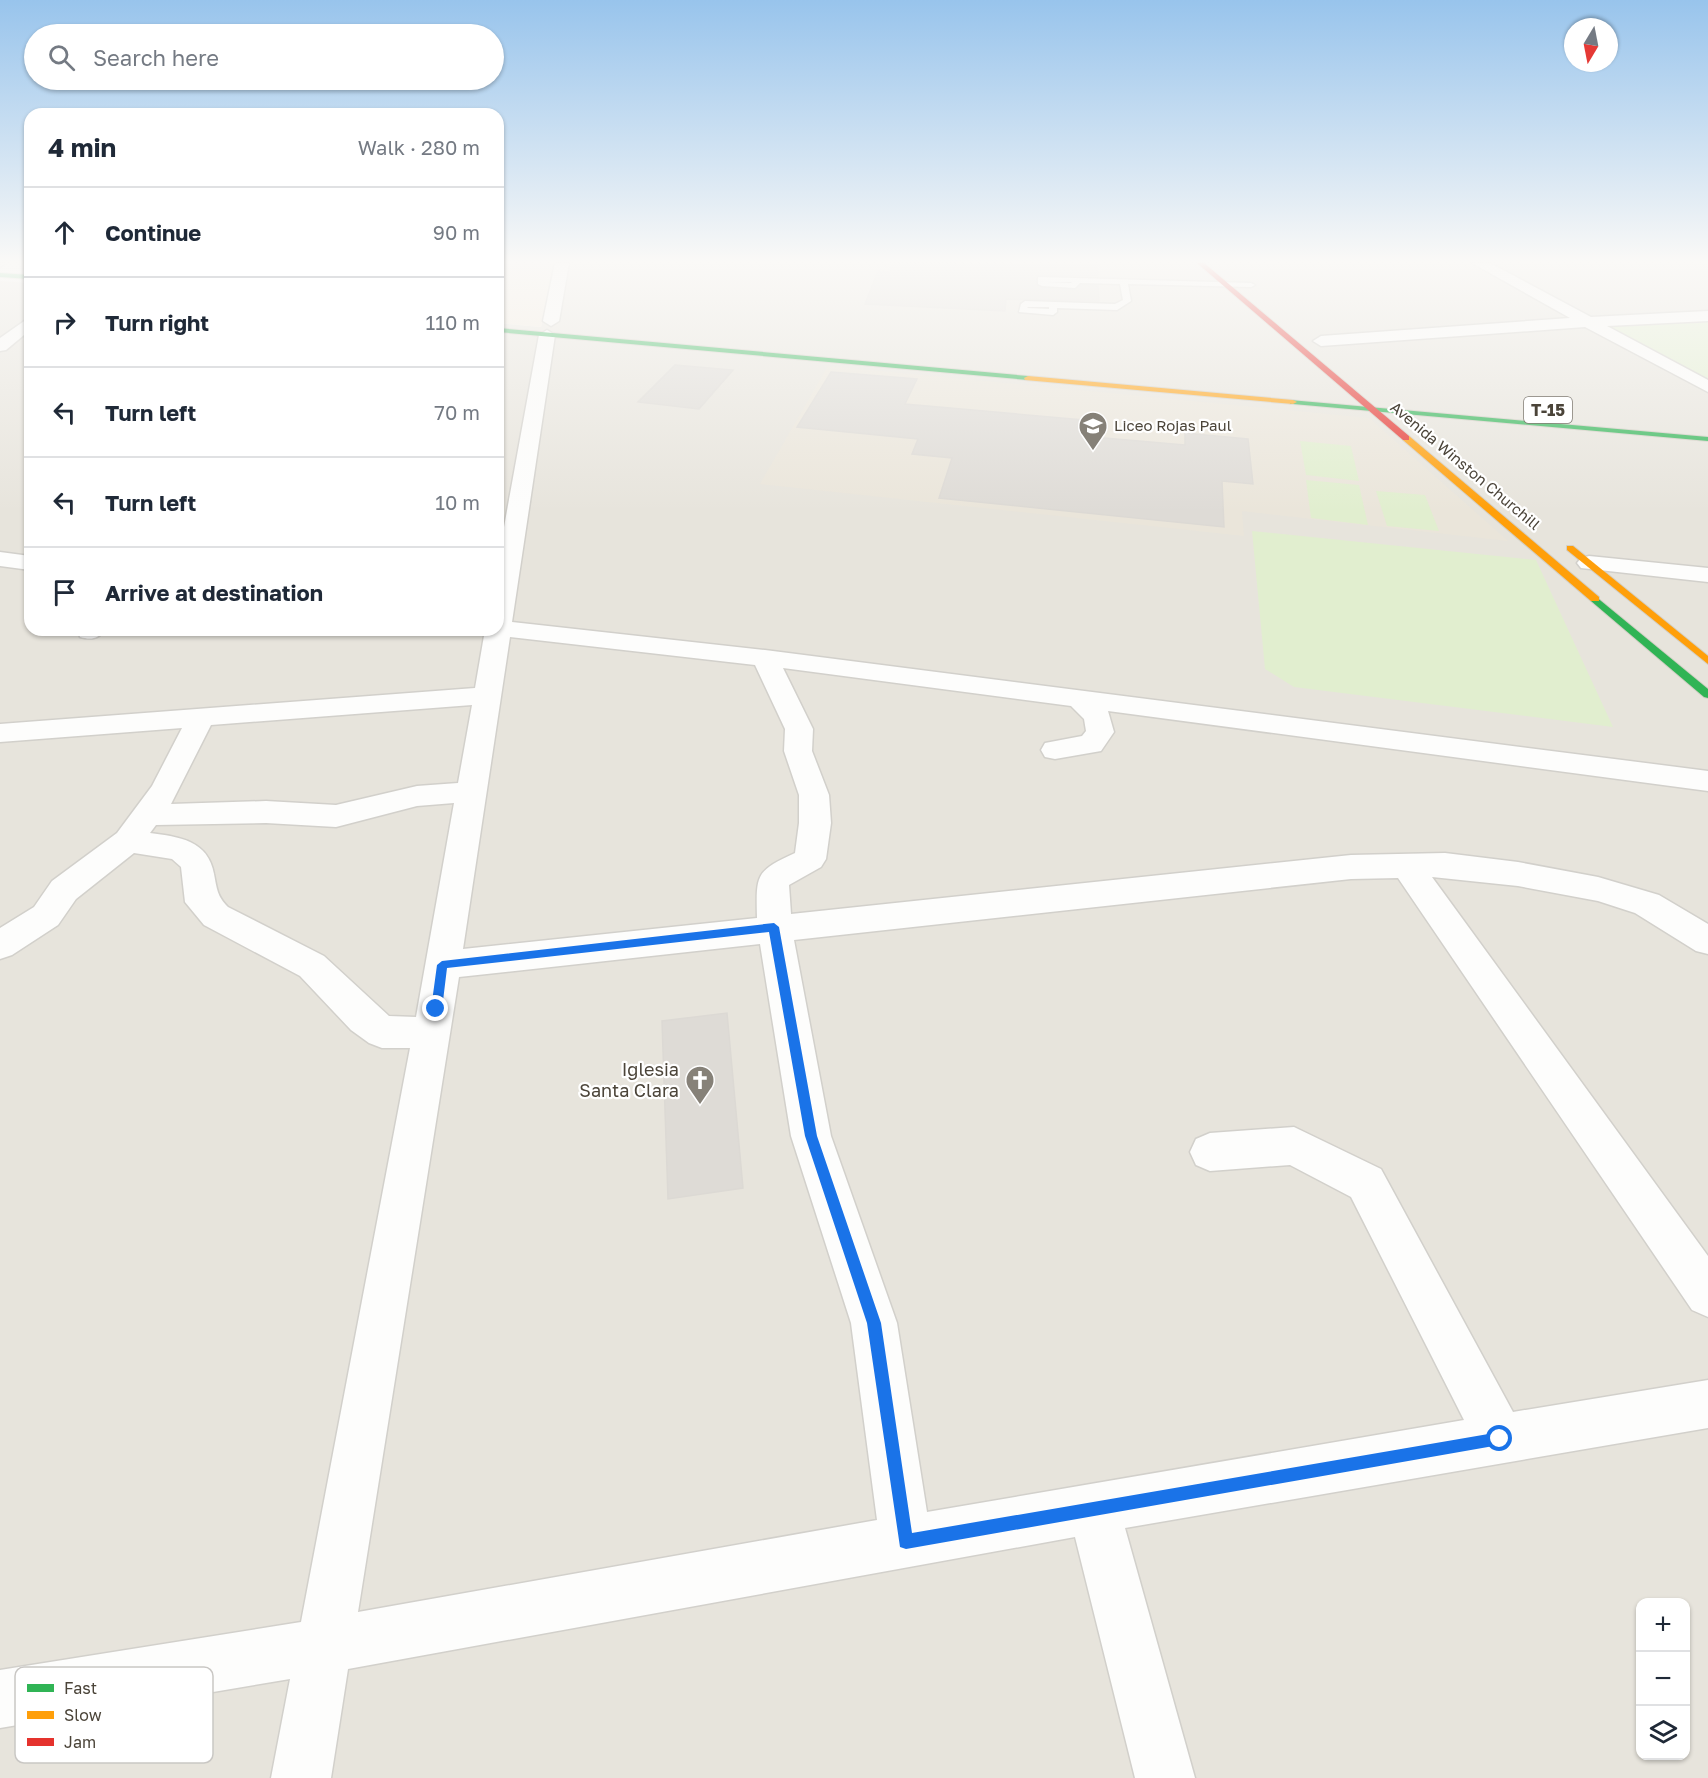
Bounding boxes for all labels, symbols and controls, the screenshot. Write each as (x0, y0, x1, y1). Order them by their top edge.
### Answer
north arrow (1564, 18, 1618, 72)
search box (24, 24, 504, 90)
icon: search (45, 41, 78, 74)
text: Search here (93, 44, 219, 71)
text: 4 min (48, 132, 116, 163)
text: Walk · 280 m (358, 135, 480, 159)
icon: ahead (48, 216, 81, 249)
text: Continue (105, 219, 201, 246)
text: 90 m (433, 220, 480, 244)
icon: right (48, 306, 81, 339)
text: Turn right (105, 309, 209, 336)
text: 110 m (426, 310, 480, 334)
icon: left (48, 396, 81, 429)
street label: Avenida Winston Churchill (1387, 397, 1544, 533)
road number: T-15 (1524, 397, 1572, 423)
text: Turn left (105, 399, 196, 426)
text: 70 m (434, 400, 480, 424)
school or university icon: Liceo Rojas Paul (1077, 410, 1109, 452)
place label: Liceo Rojas Paul (1114, 416, 1232, 434)
icon: left (48, 486, 81, 519)
text: Turn left (105, 489, 196, 516)
text: 10 m (435, 490, 480, 514)
icon: arrive (48, 576, 81, 609)
text: Arrive at destination (105, 579, 323, 606)
route end (422, 995, 448, 1021)
place label: Iglesia Santa Clara (579, 1058, 679, 1101)
church icon: Iglesia Santa Clara (684, 1064, 716, 1106)
route start (1486, 1425, 1512, 1451)
map controls (1636, 1598, 1690, 1760)
button: + (1636, 1598, 1690, 1652)
button: − (1636, 1652, 1690, 1706)
legend (15, 1667, 213, 1763)
text: Fast (64, 1678, 97, 1698)
text: Slow (64, 1705, 102, 1725)
button: layers (1636, 1706, 1690, 1760)
text: Jam (64, 1732, 96, 1752)

